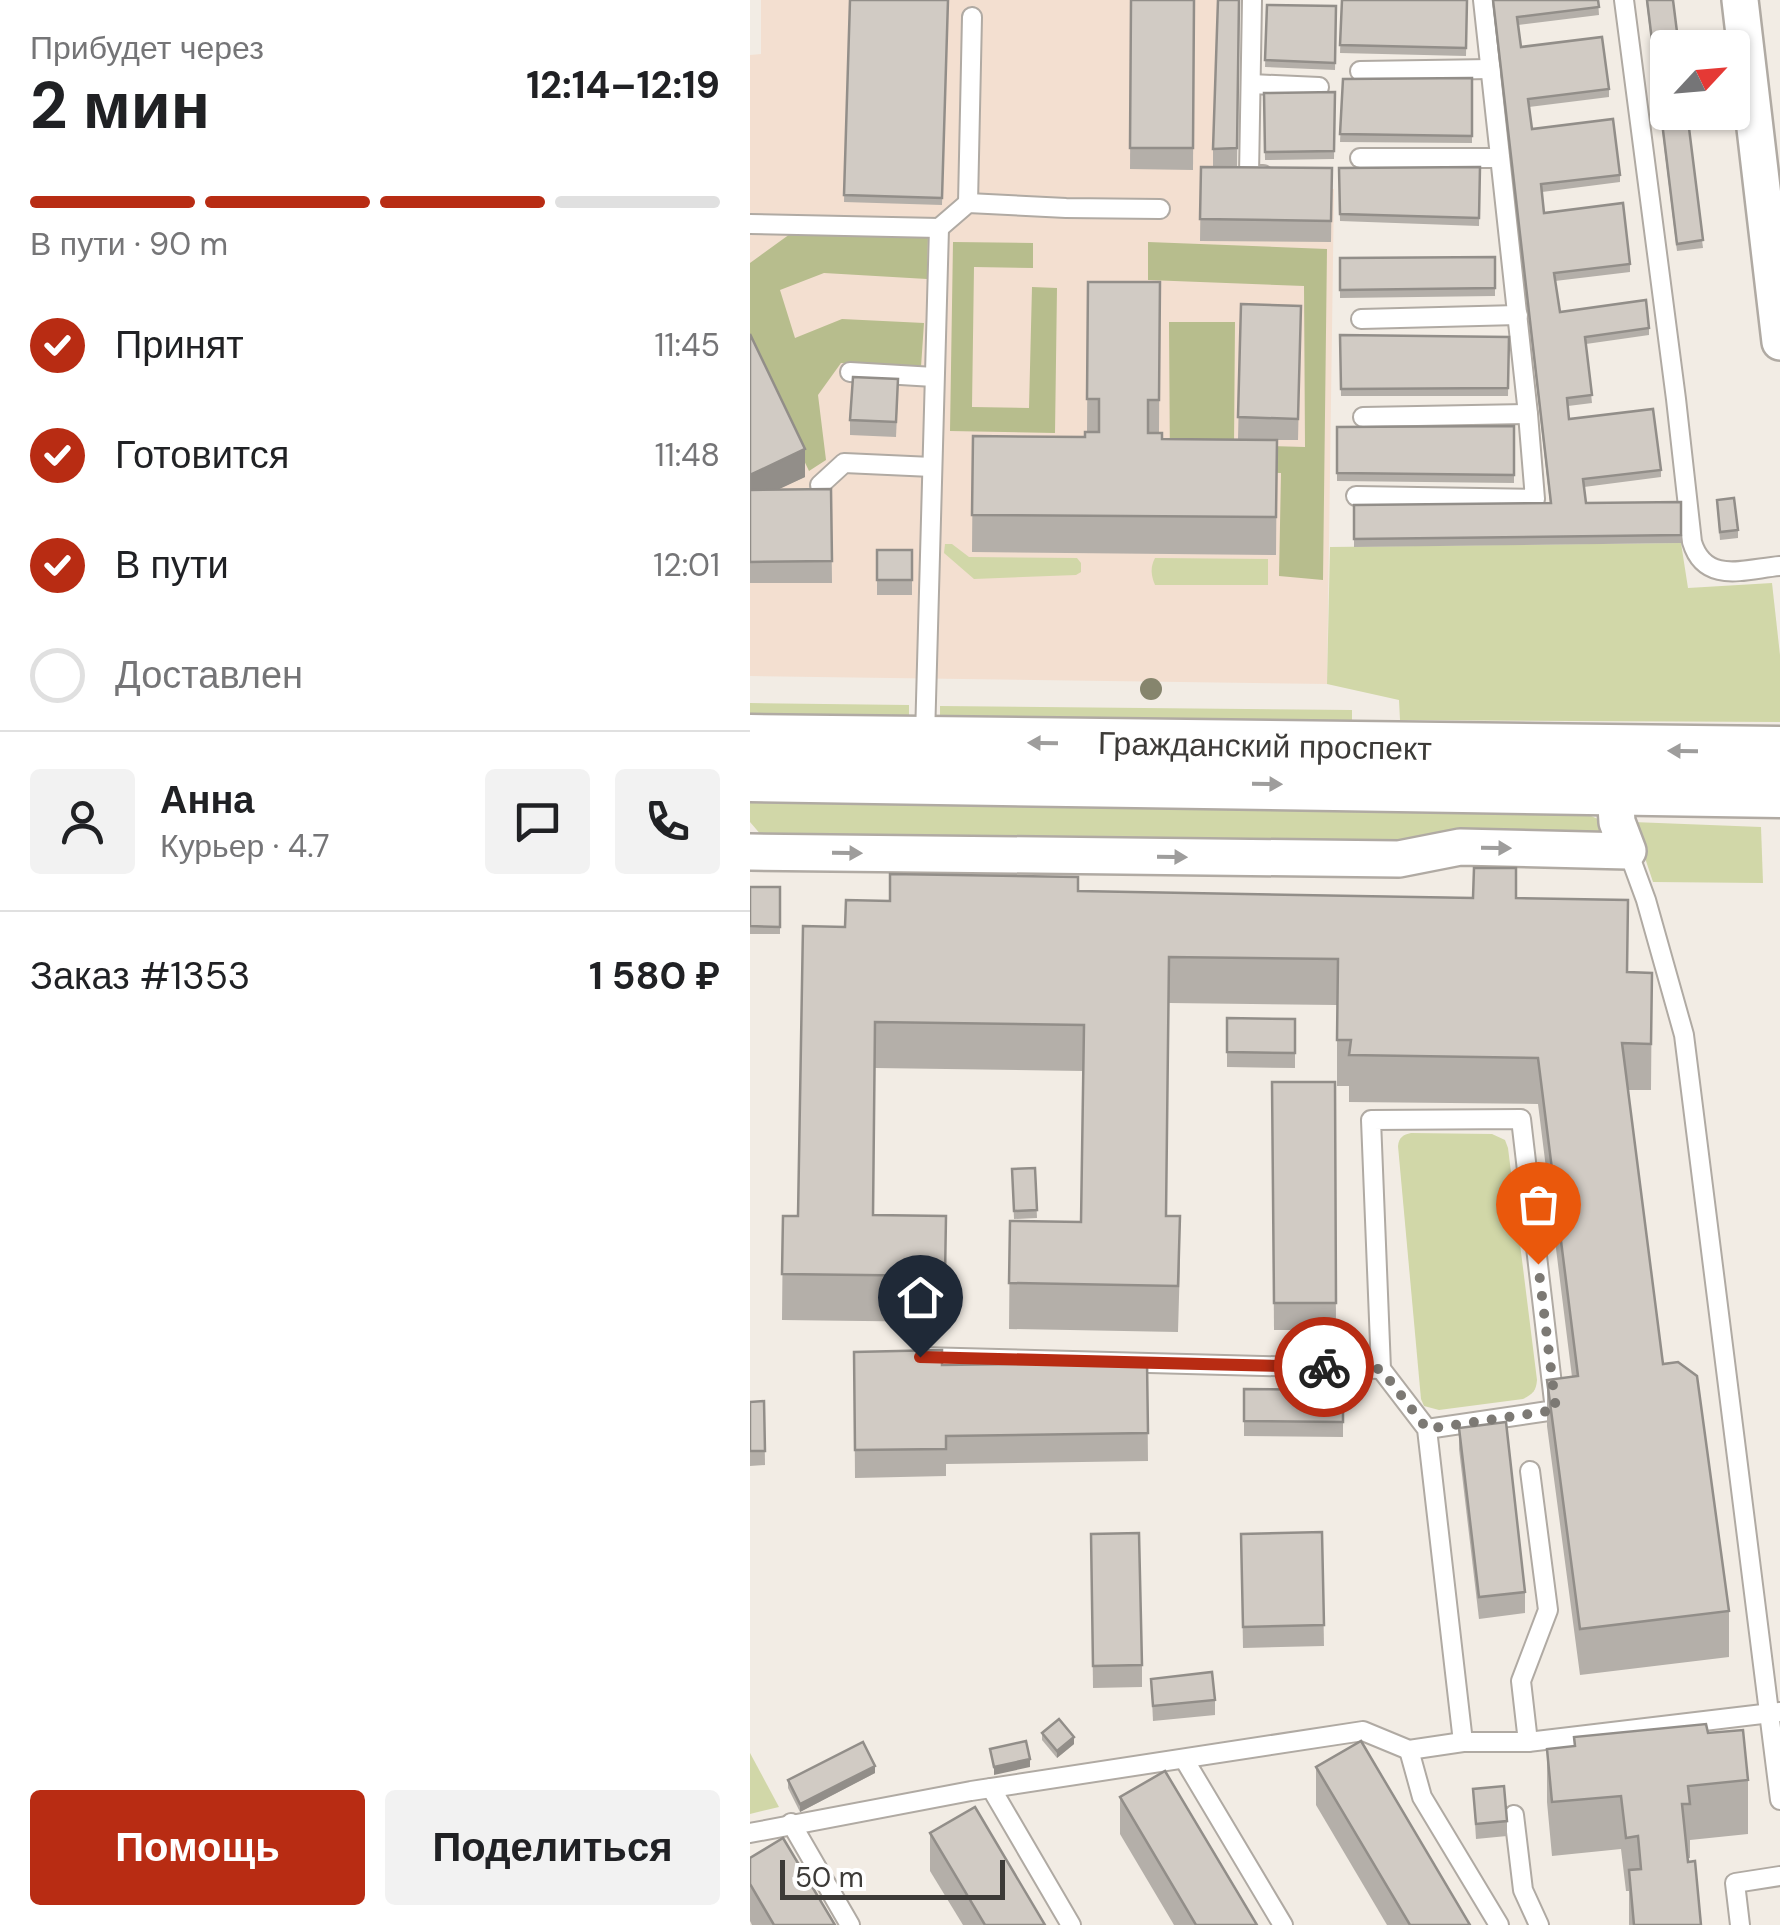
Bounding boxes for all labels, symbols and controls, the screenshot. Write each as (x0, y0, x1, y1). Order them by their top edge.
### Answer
text: Прибудет через (30, 27, 264, 69)
north arrow (1650, 30, 1750, 130)
map controls (1650, 30, 1750, 130)
text: 12:14–12:19 (526, 60, 720, 110)
text: 2 мин (30, 64, 210, 148)
text: В пути · 90 m (30, 223, 228, 265)
icon: check (30, 318, 85, 373)
text: Принят (115, 320, 244, 370)
text: 11:45 (655, 324, 720, 366)
icon: check (30, 428, 85, 483)
text: Готовится (115, 430, 289, 480)
text: 11:48 (655, 434, 720, 476)
icon: check (30, 538, 85, 593)
text: В пути (115, 540, 229, 590)
text: 12:01 (653, 544, 720, 586)
text: Доставлен (115, 650, 303, 700)
street label: Гражданский проспект (1098, 722, 1433, 770)
one-way arrow (1026, 735, 1058, 751)
one-way arrow (1666, 743, 1698, 759)
button: person (30, 769, 135, 874)
button: chat (485, 769, 590, 874)
button: phone (615, 769, 720, 874)
text: Анна (160, 775, 254, 825)
one-way arrow (1252, 777, 1284, 793)
text: Курьер · 4.7 (160, 825, 330, 867)
one-way arrow (1481, 840, 1513, 856)
one-way arrow (832, 845, 864, 861)
one-way arrow (1157, 849, 1189, 865)
text: Заказ #1353 (30, 951, 250, 1001)
text: 1 580 ₽ (589, 951, 720, 1001)
pin (1496, 1162, 1581, 1265)
icon: bag (1511, 1177, 1566, 1232)
pin (878, 1255, 963, 1358)
icon: home (893, 1270, 948, 1325)
courier (1274, 1317, 1374, 1417)
icon: bike (1297, 1340, 1352, 1395)
button: Помощь (30, 1790, 365, 1905)
button: Поделиться (385, 1790, 720, 1905)
scale bar (780, 1855, 1005, 1900)
text: 50 m (795, 1859, 864, 1896)

